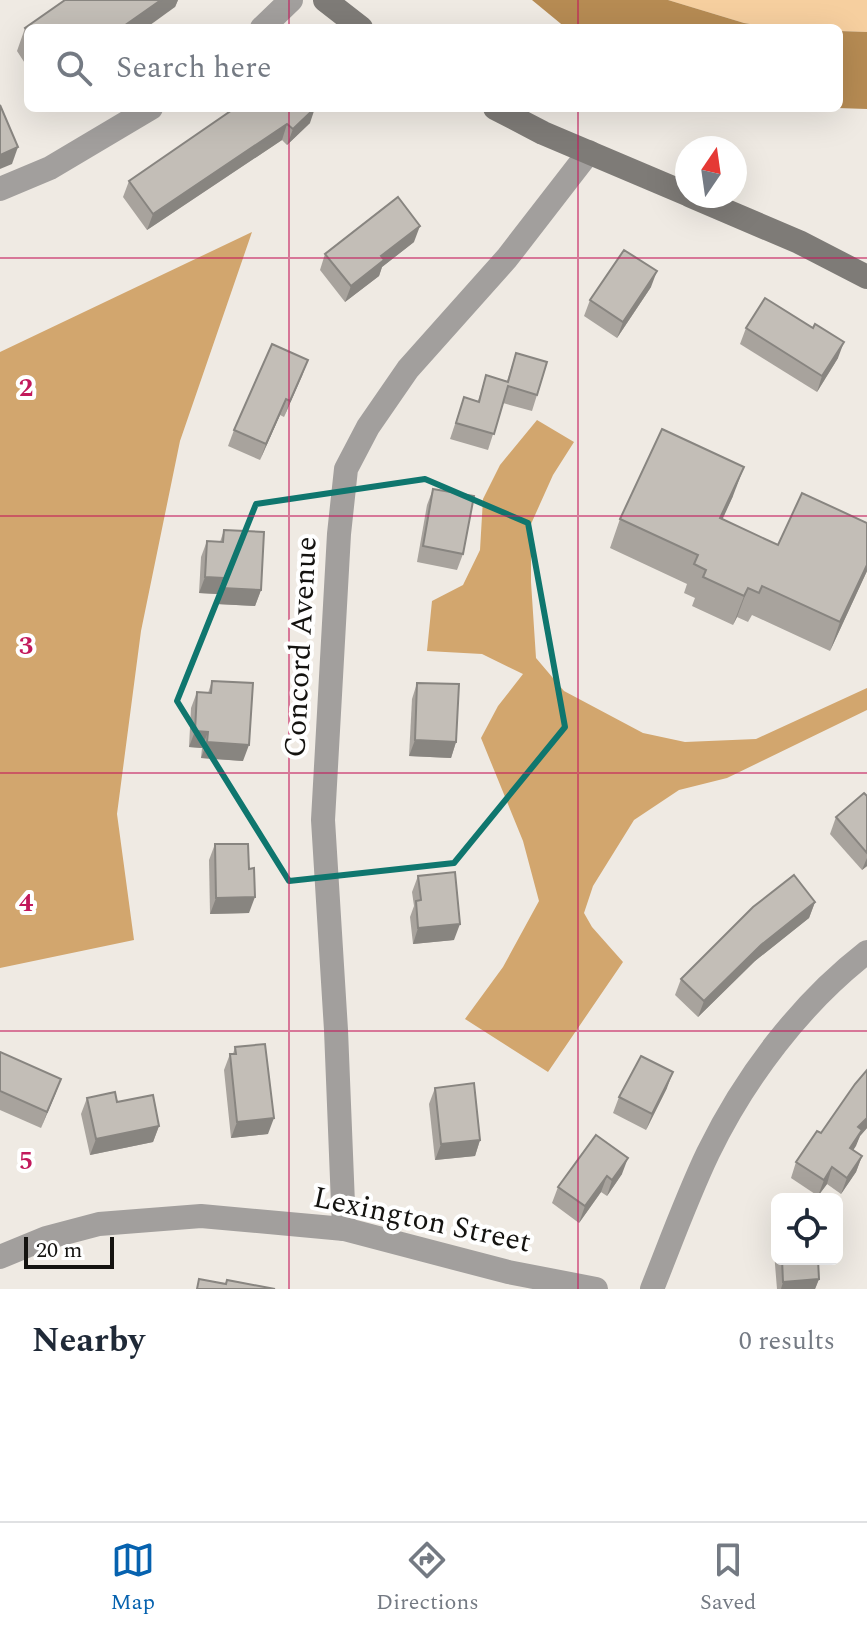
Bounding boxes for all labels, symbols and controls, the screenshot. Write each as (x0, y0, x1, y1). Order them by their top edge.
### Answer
search box (24, 24, 843, 112)
text: Search here (116, 45, 272, 91)
icon: search (52, 46, 96, 90)
north arrow (675, 136, 747, 208)
text: 2 (19, 368, 33, 408)
street label: Concord Avenue (272, 535, 330, 759)
text: 3 (19, 626, 33, 666)
text: 4 (19, 883, 34, 923)
text: 5 (19, 1141, 33, 1181)
street label: Lexington Street (309, 1174, 535, 1266)
map controls (771, 1193, 843, 1265)
button: locate (771, 1193, 843, 1265)
scale bar (24, 1233, 114, 1269)
text: 20 m (36, 1234, 82, 1267)
text: Nearby (32, 1315, 145, 1367)
text: 0 results (739, 1321, 835, 1361)
tab: Map (111, 1538, 155, 1619)
tab: Directions (376, 1538, 479, 1619)
tab: Saved (700, 1538, 756, 1619)

